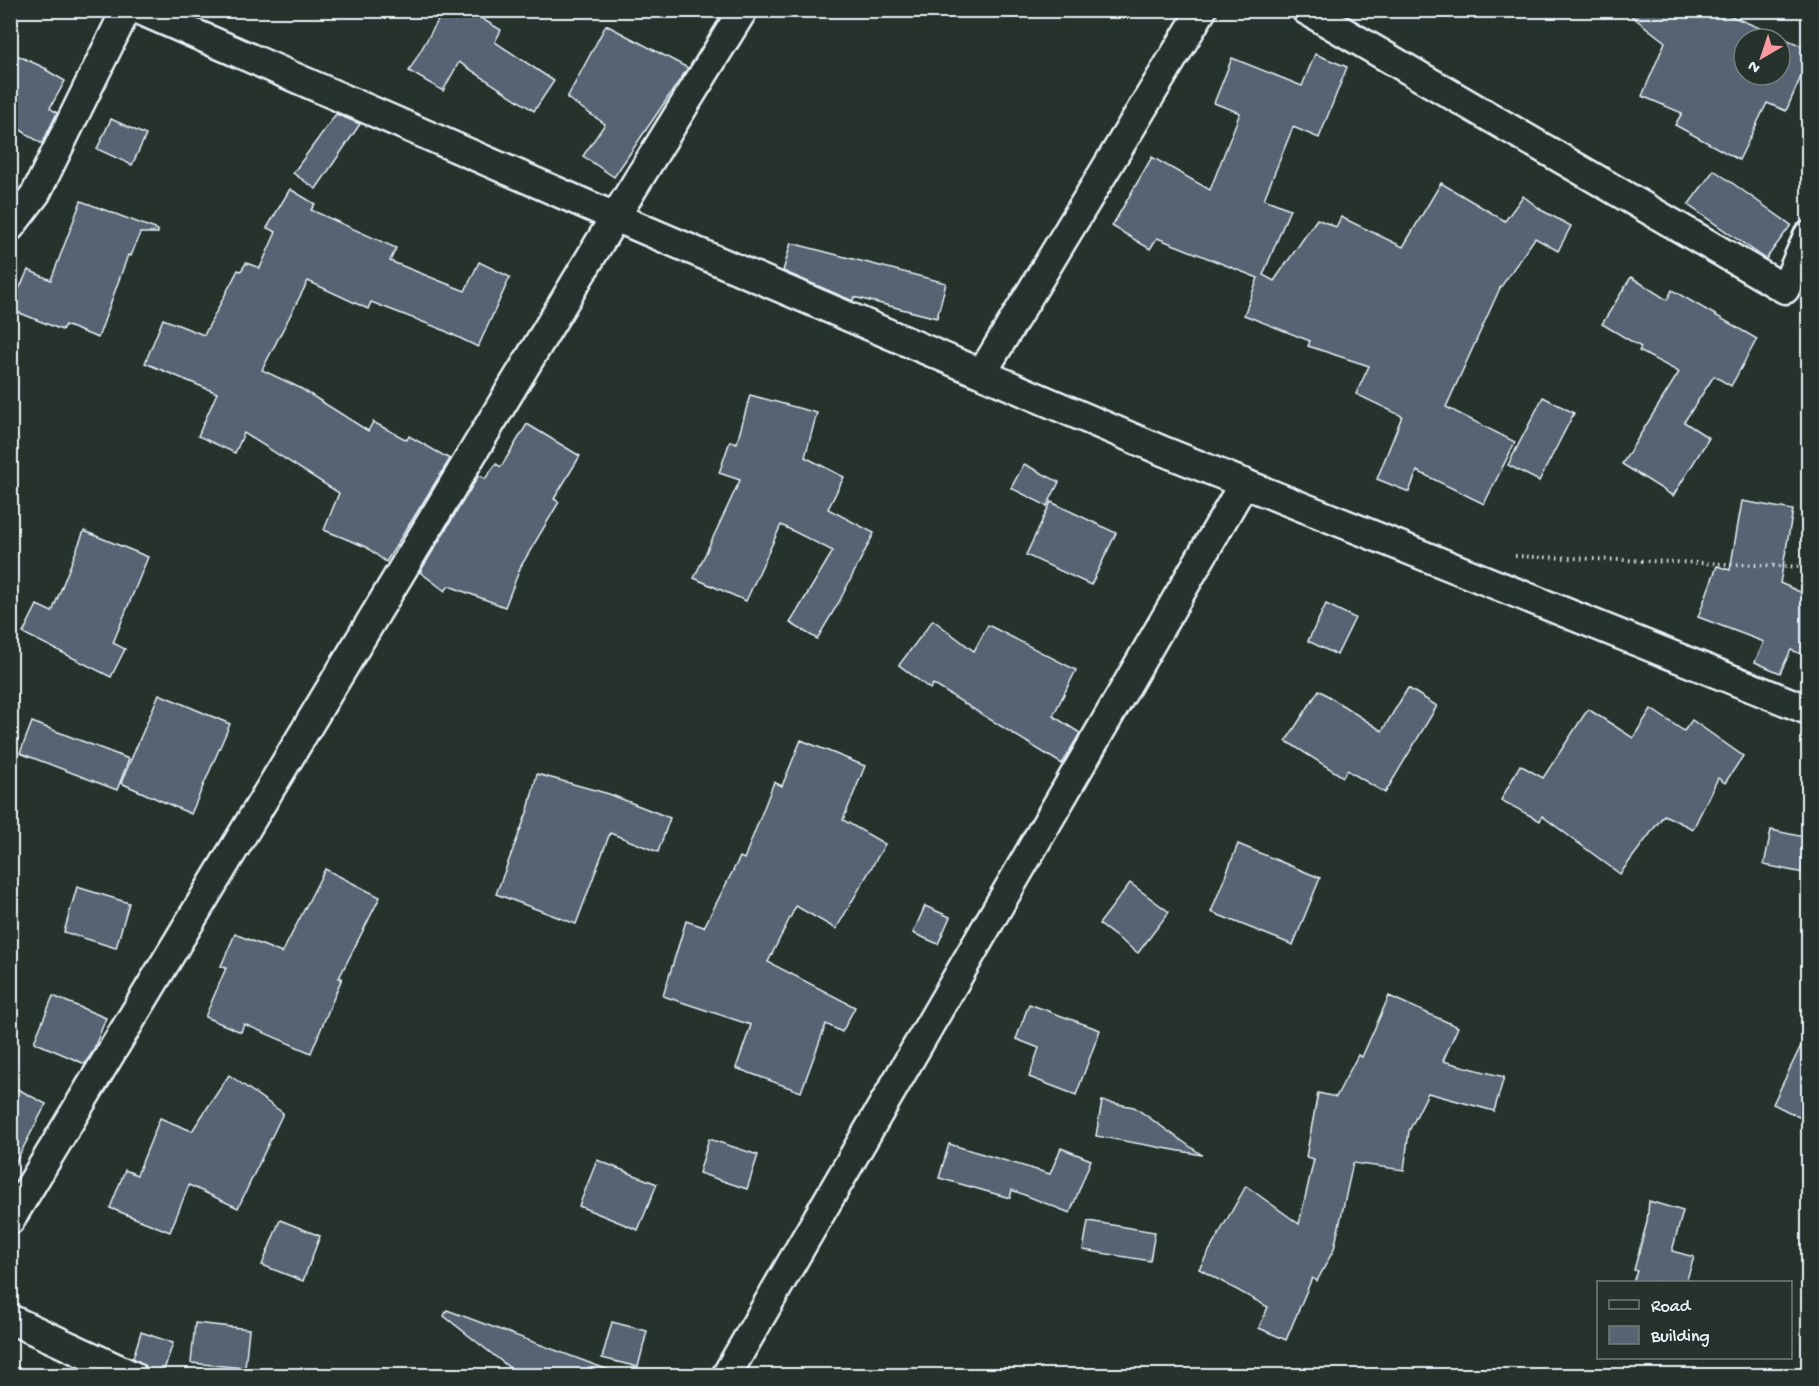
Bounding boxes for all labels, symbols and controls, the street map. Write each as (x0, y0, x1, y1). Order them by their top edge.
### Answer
north arrow (1732, 27, 1792, 87)
text: N (1744, 55, 1765, 77)
legend (1597, 1281, 1792, 1359)
text: Road (1651, 1297, 1692, 1318)
text: Building (1650, 1327, 1710, 1348)

